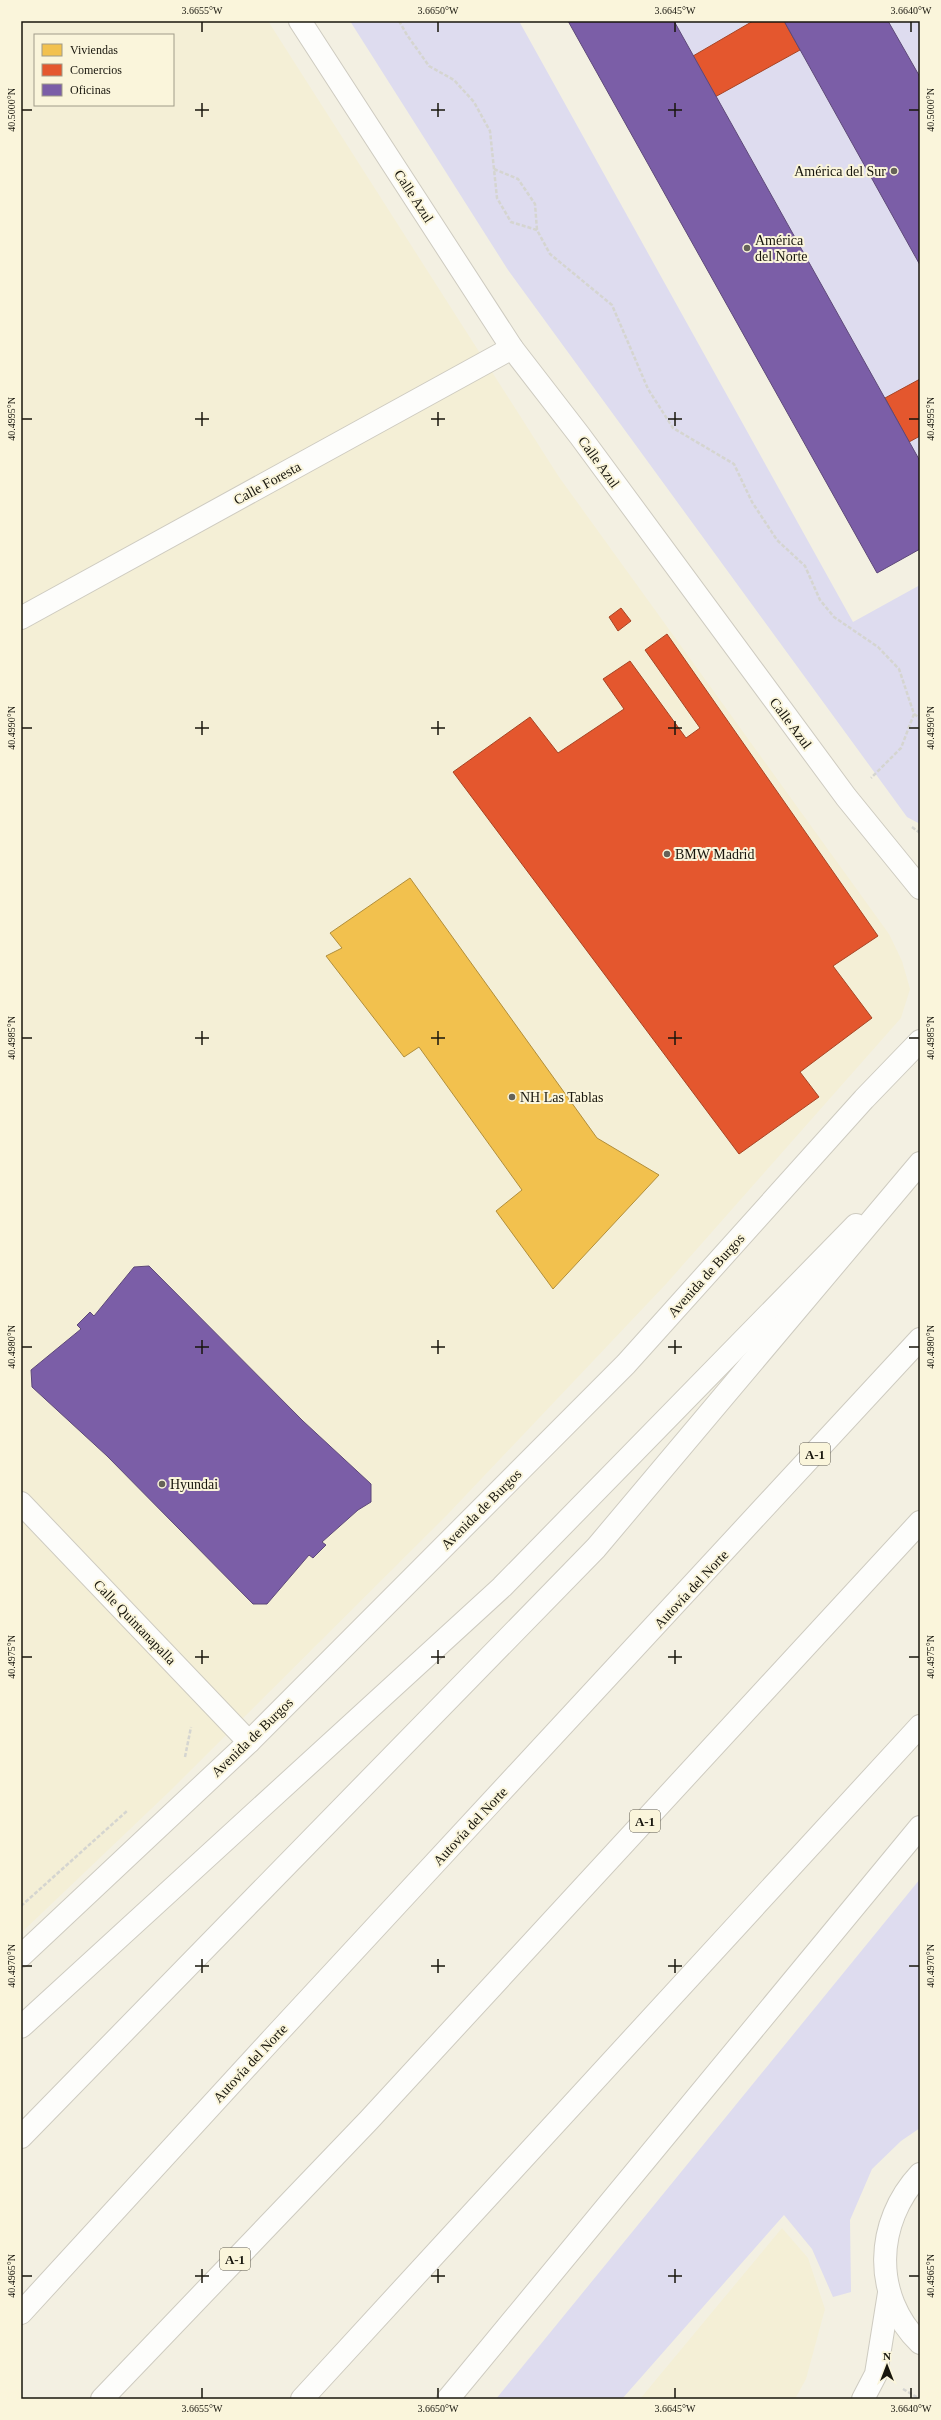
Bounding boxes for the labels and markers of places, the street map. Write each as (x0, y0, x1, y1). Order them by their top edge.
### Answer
place label: América del Sur (794, 164, 886, 179)
marker: América del Sur (889, 166, 899, 176)
place label: América del Norte (755, 233, 807, 264)
marker: América del Norte (742, 243, 752, 253)
place label: BMW Madrid (675, 847, 754, 862)
marker: BMW Madrid (662, 849, 672, 859)
place label: NH Las Tablas (520, 1090, 604, 1105)
marker: NH Las Tablas (507, 1092, 517, 1102)
place label: Hyundai (170, 1477, 218, 1492)
marker: Hyundai (157, 1479, 167, 1489)

